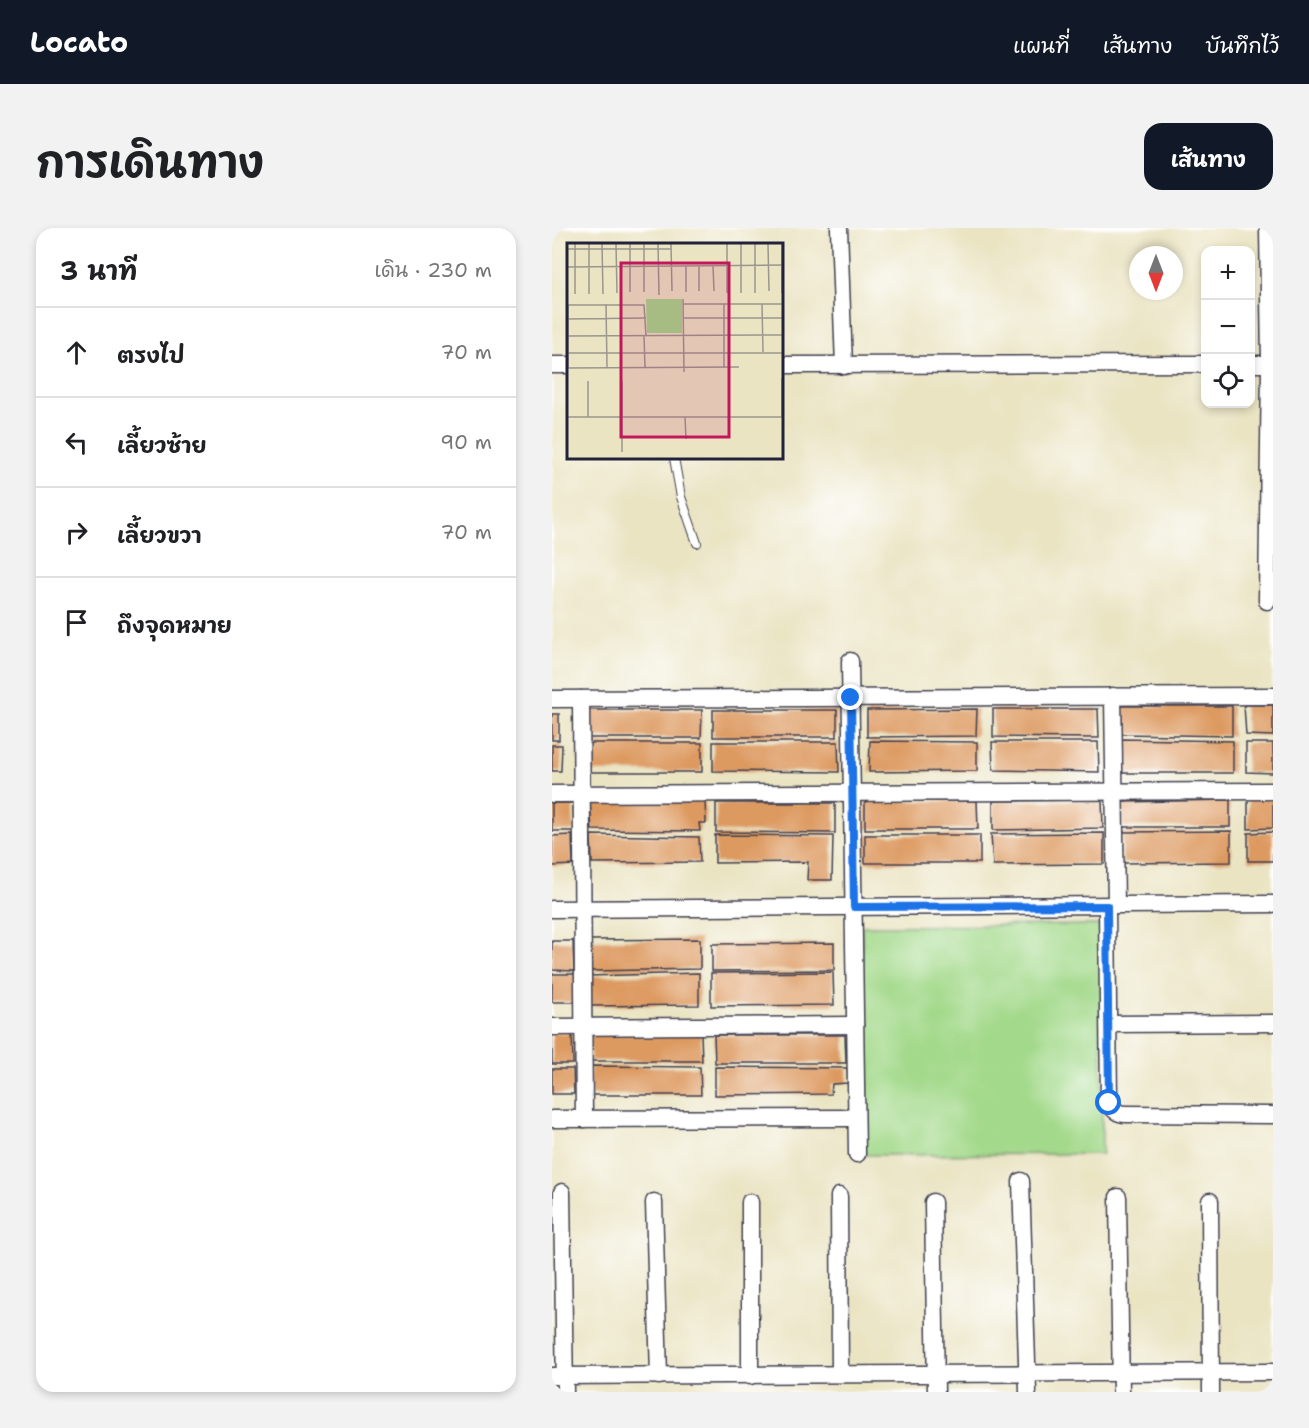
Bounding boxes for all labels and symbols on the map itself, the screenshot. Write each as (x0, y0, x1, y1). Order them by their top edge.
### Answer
inset map (567, 243, 783, 459)
north arrow (1129, 246, 1183, 300)
route end (837, 684, 863, 710)
route start (1095, 1089, 1121, 1115)

